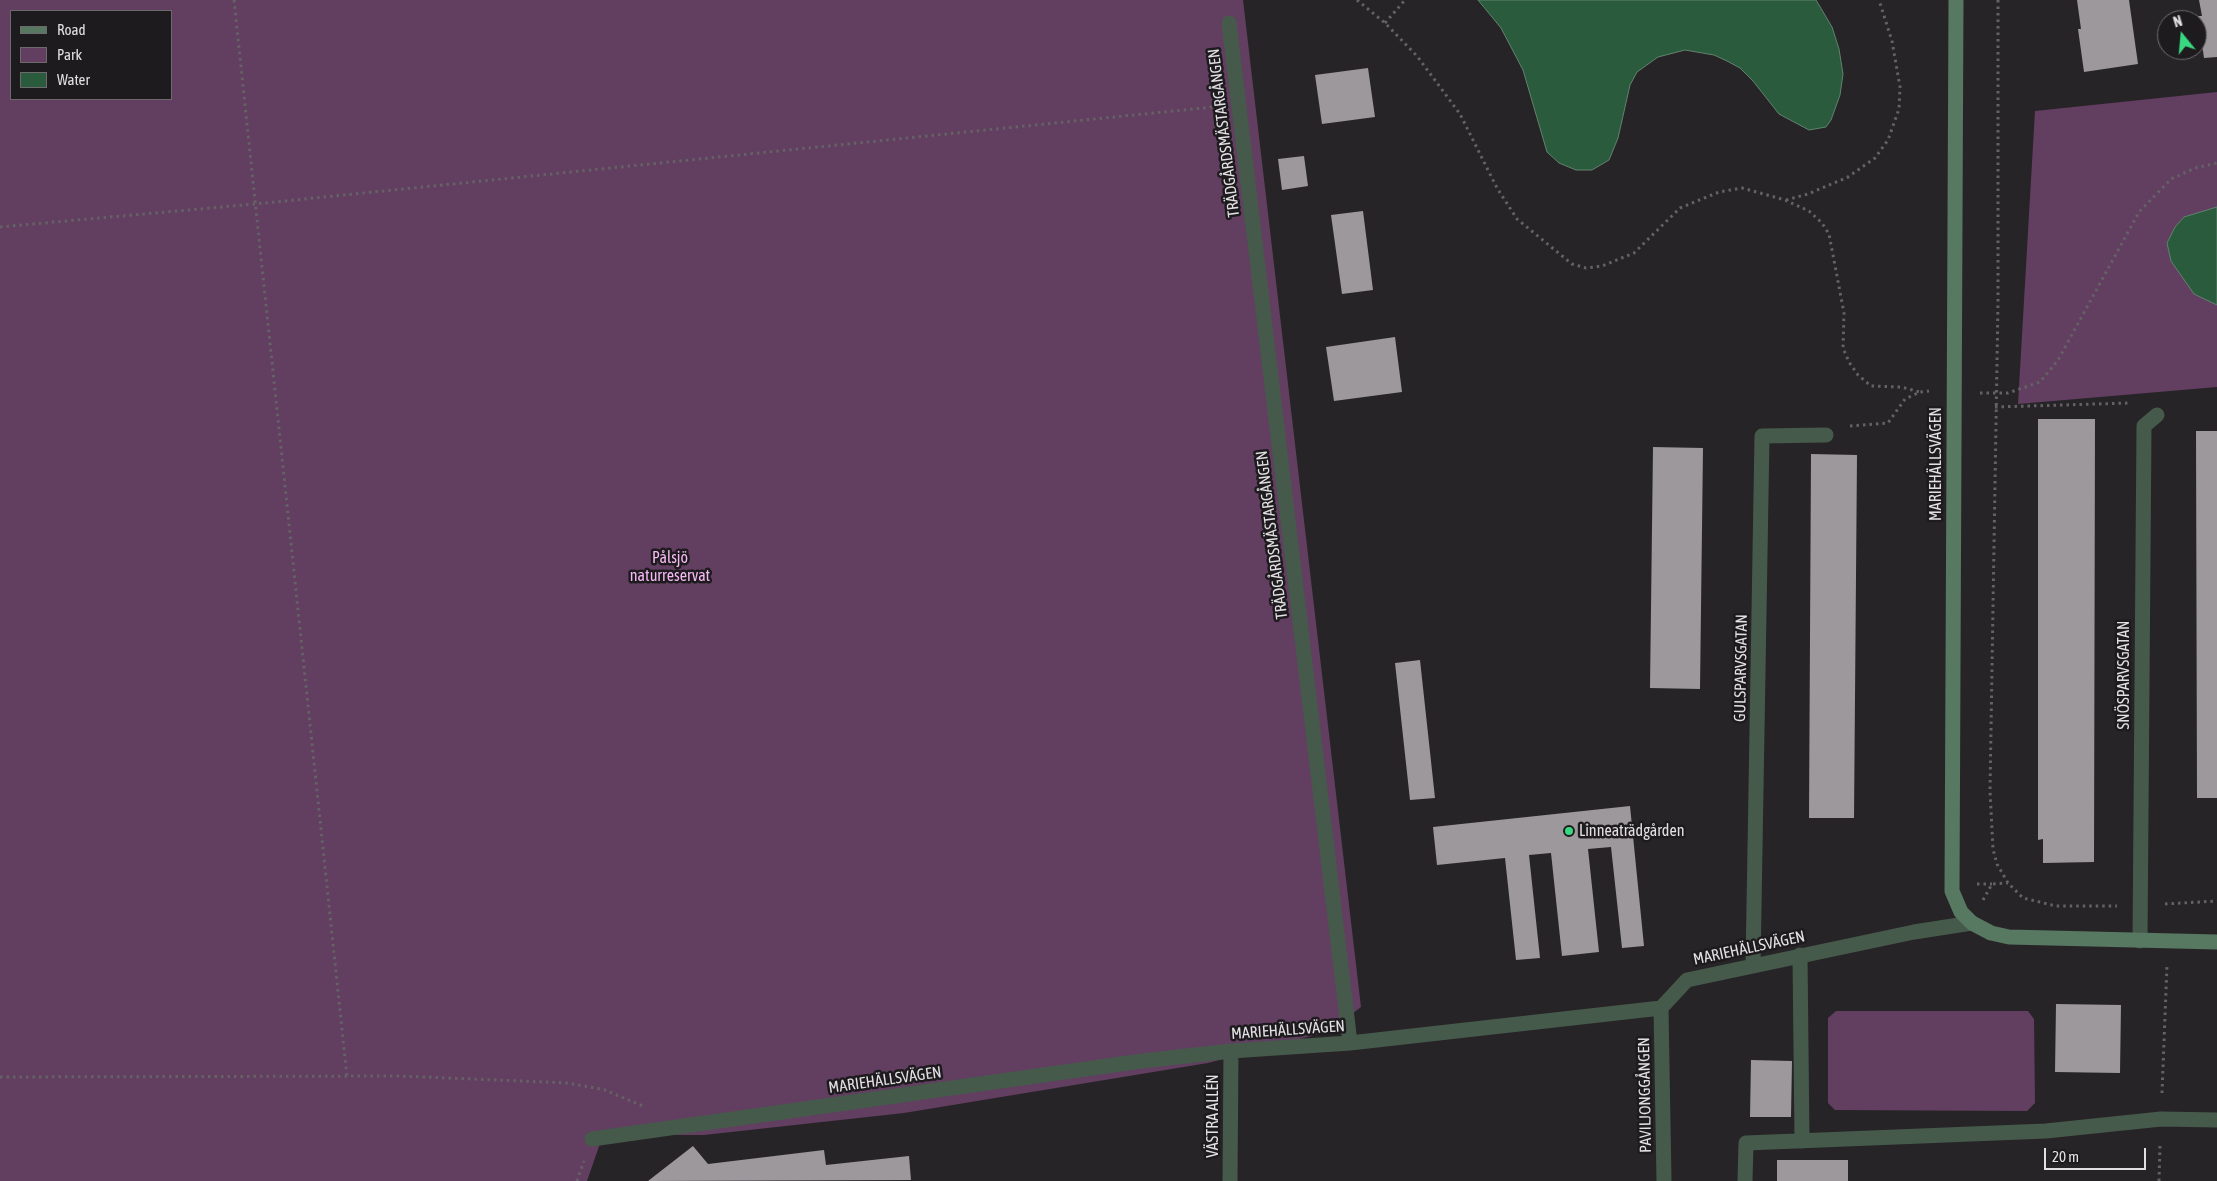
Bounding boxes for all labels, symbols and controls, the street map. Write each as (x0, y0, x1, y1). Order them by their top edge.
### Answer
legend (10, 10, 172, 100)
north arrow (2157, 10, 2207, 60)
text: N (2172, 13, 2184, 30)
text: Road (57, 21, 86, 38)
text: Park (57, 46, 82, 63)
street label: TRÄDGÅRDSMÄSTARGÅNGEN (1204, 48, 1244, 218)
text: Water (57, 71, 90, 88)
street label: MARIEHÄLLSVÄGEN (1926, 407, 1946, 521)
street label: TRÄDGÅRDSMÄSTARGÅNGEN (1252, 450, 1292, 620)
park label: Pålsjö naturreservat (630, 548, 710, 586)
street label: GULSPARVSGATAN (1730, 614, 1752, 722)
street label: SNÖSPARVSGATAN (2114, 620, 2134, 730)
place label: Linneaträdgården (1579, 821, 1684, 841)
marker: Linneaträdgården (1563, 825, 1575, 837)
street label: MARIEHÄLLSVÄGEN (1691, 927, 1807, 969)
street label: MARIEHÄLLSVÄGEN (1231, 1016, 1345, 1044)
street label: PAVILJONGGÅNGEN (1634, 1037, 1656, 1153)
street label: MARIEHÄLLSVÄGEN (827, 1063, 943, 1097)
street label: VÄSTRA ALLÉN (1203, 1074, 1223, 1158)
scale bar (2047, 1138, 2150, 1170)
text: 20 m (2052, 1148, 2079, 1165)

